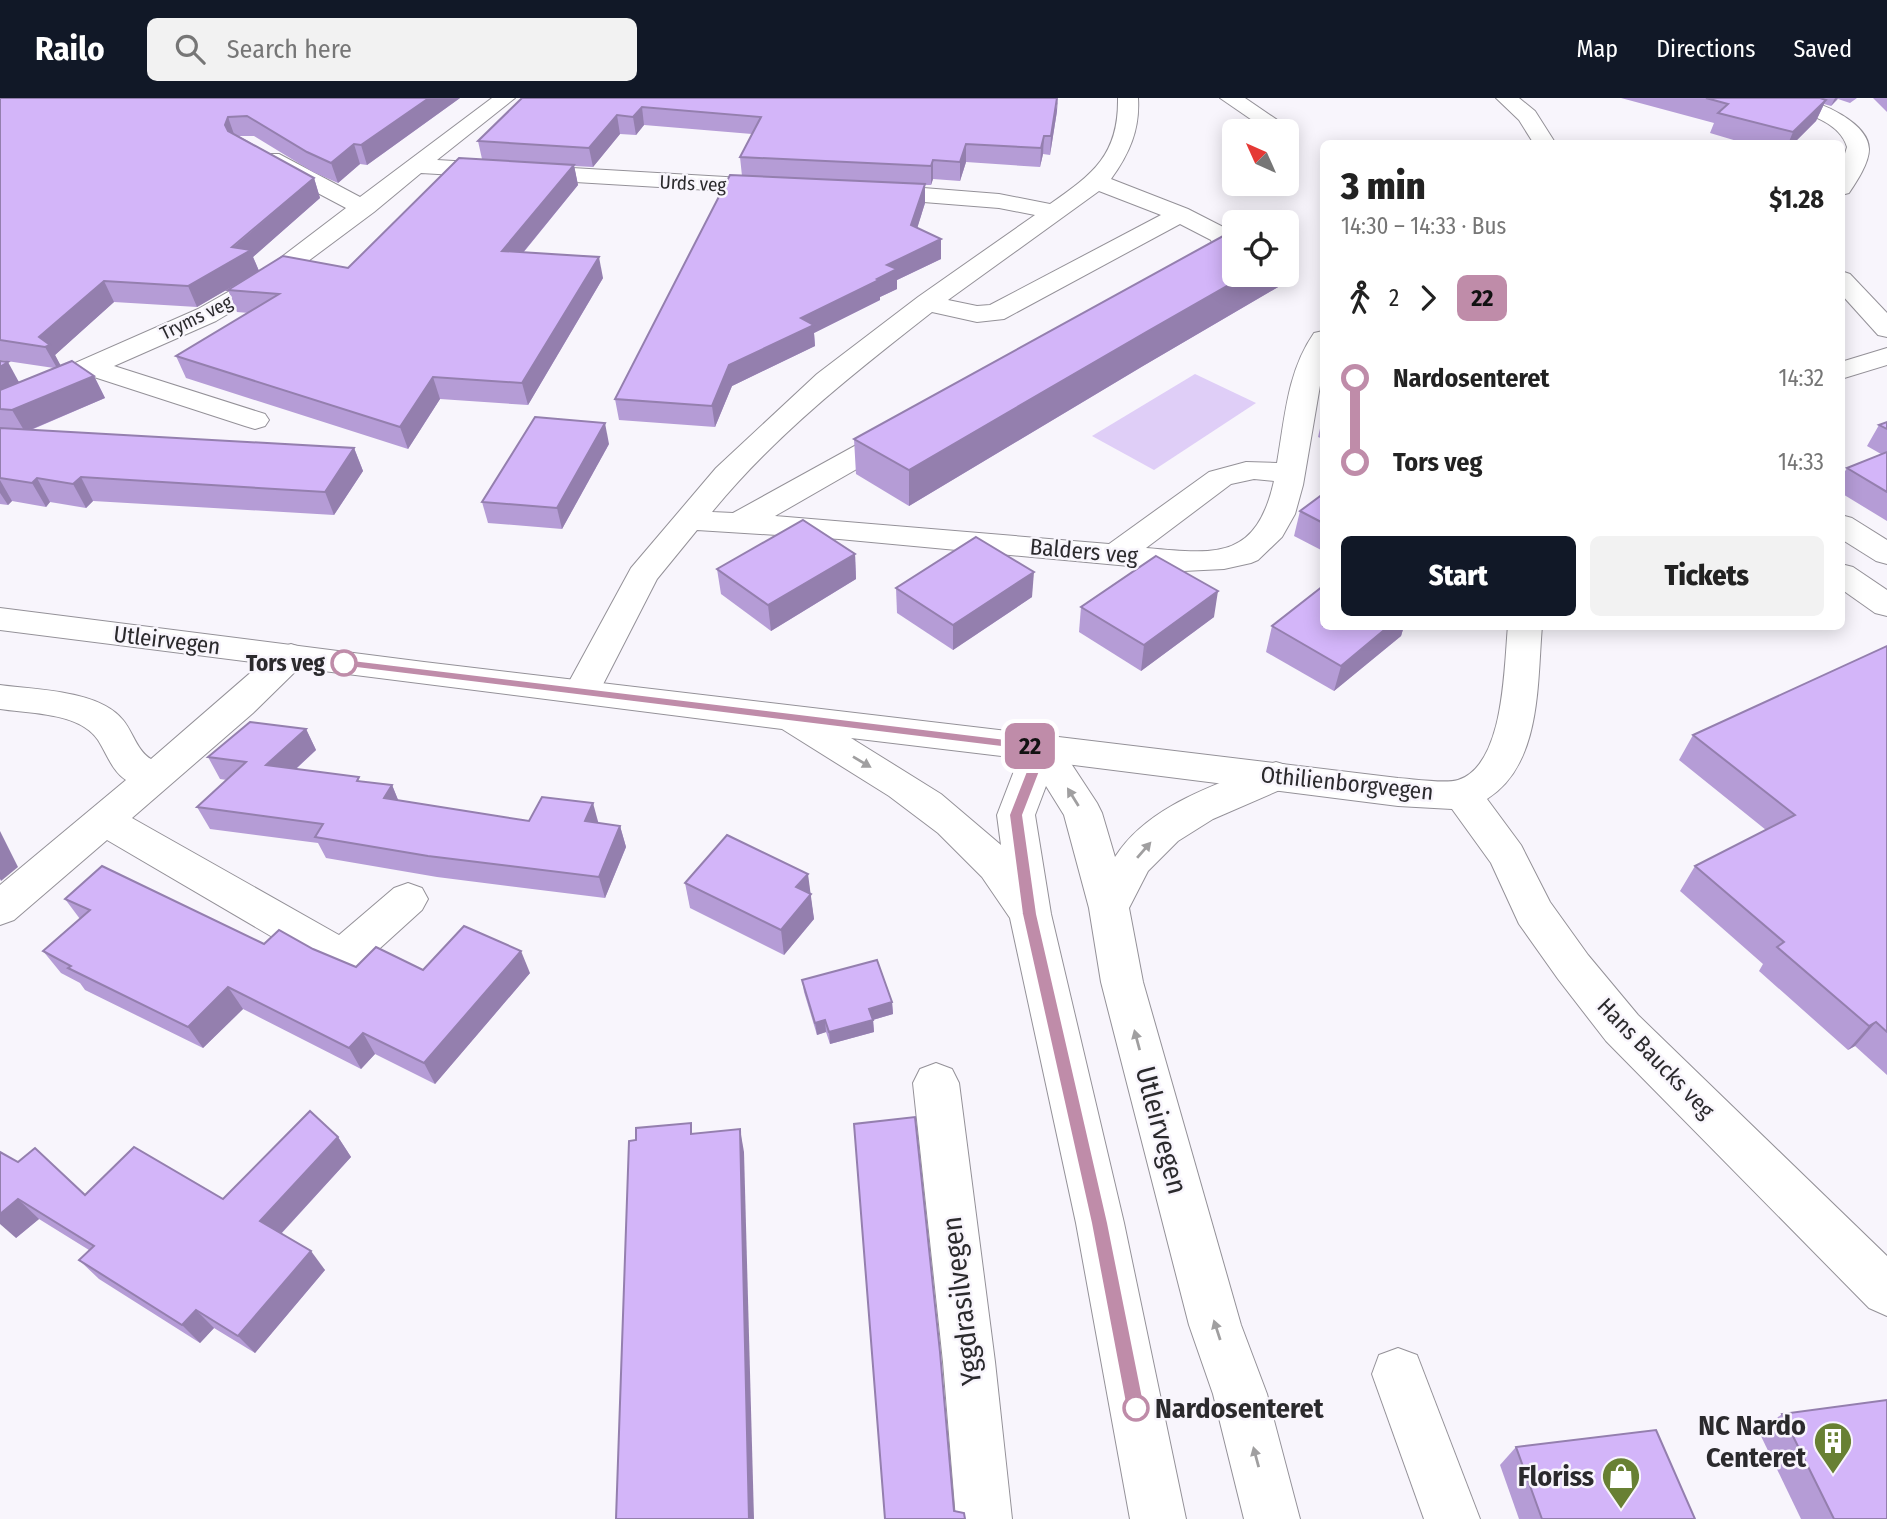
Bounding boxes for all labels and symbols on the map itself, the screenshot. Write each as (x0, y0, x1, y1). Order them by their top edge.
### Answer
north arrow (1222, 119, 1298, 196)
street label: Urds veg (659, 170, 727, 197)
street label: Tryms veg (156, 290, 236, 345)
street label: Balders veg (1029, 532, 1139, 570)
street label: Utleirvegen (112, 620, 222, 660)
place label: Tors veg (246, 649, 326, 677)
marker: Tors veg (331, 650, 357, 676)
line badge: 22 (998, 723, 1062, 769)
one-way arrow (852, 756, 871, 768)
street label: Othilienborgvegen (1259, 760, 1435, 806)
one-way arrow (1066, 787, 1079, 806)
one-way arrow (1136, 841, 1151, 858)
street label: Hans Baucks veg (1592, 992, 1721, 1124)
one-way arrow (1132, 1029, 1142, 1050)
street label: Utleirvegen (1129, 1063, 1194, 1198)
street label: Yggdrasilvegen (935, 1215, 988, 1387)
one-way arrow (1211, 1319, 1222, 1340)
place label: Nardosenteret (1155, 1392, 1325, 1425)
marker: Nardosenteret (1123, 1395, 1149, 1421)
place label: NC Nardo Centeret (1698, 1409, 1807, 1474)
building icon: NC Nardo Centeret (1812, 1420, 1854, 1475)
one-way arrow (1250, 1446, 1261, 1468)
shop icon: Floriss (1600, 1455, 1642, 1510)
place label: Floriss (1518, 1460, 1594, 1493)

